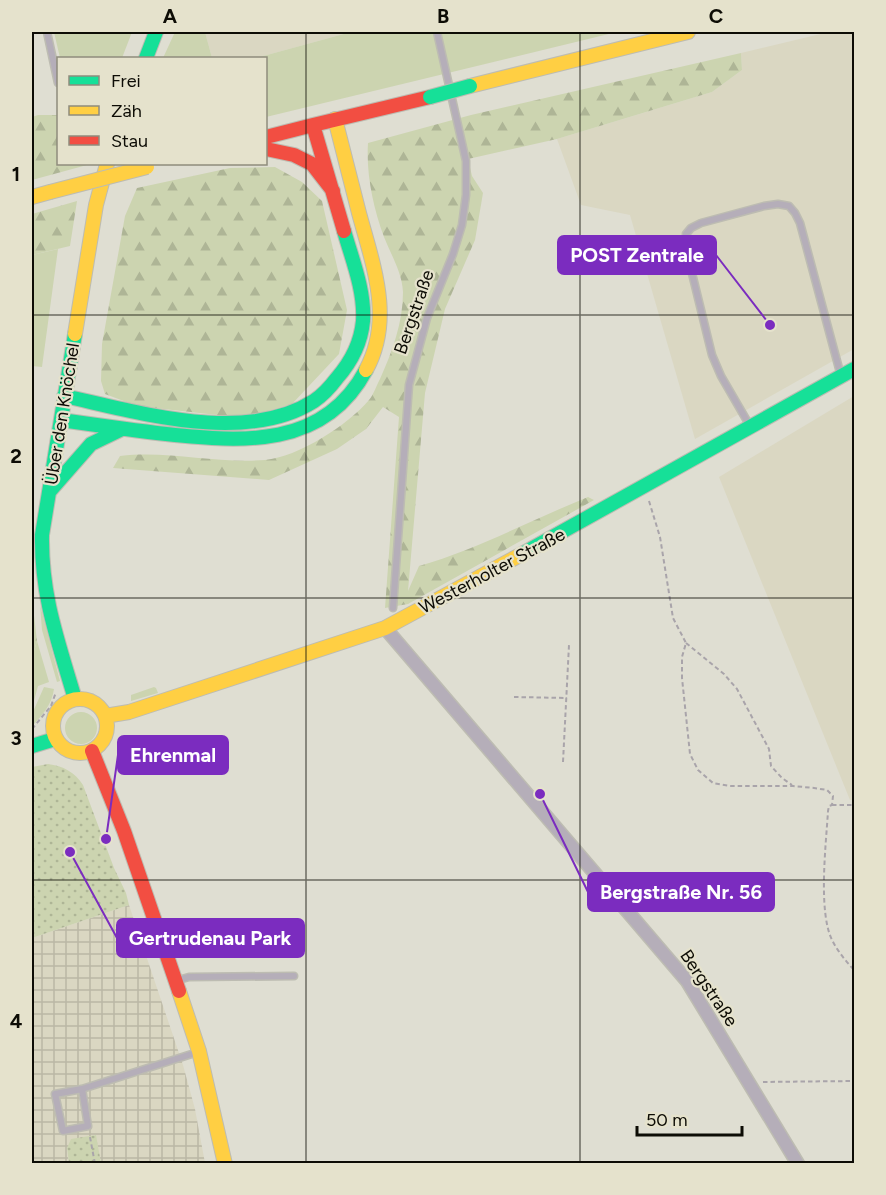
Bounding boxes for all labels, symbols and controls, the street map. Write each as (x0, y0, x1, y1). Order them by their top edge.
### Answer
text: A (163, 4, 178, 28)
text: B (437, 4, 449, 28)
text: C (709, 4, 723, 28)
legend (57, 57, 267, 165)
text: Frei (111, 70, 141, 92)
text: Zäh (111, 100, 142, 122)
text: Stau (111, 130, 148, 152)
text: 1 (12, 162, 20, 186)
callout: POST Zentrale (558, 236, 716, 274)
text: POST Zentrale (570, 243, 704, 267)
street label: Bergstraße (389, 267, 439, 357)
street label: Über den Knöchel (40, 341, 84, 487)
text: 2 (10, 444, 22, 468)
street label: Westerholter Straße (415, 523, 569, 619)
text: 3 (10, 726, 22, 750)
callout: Ehrenmal (118, 736, 228, 774)
text: Ehrenmal (130, 743, 216, 767)
callout: Bergstraße Nr. 56 (588, 873, 774, 911)
text: Bergstraße Nr. 56 (600, 880, 762, 904)
callout: Gertrudenau Park (117, 919, 304, 957)
text: Gertrudenau Park (129, 926, 291, 950)
street label: Bergstraße (675, 945, 743, 1031)
text: 4 (10, 1009, 23, 1033)
scale bar (637, 1099, 742, 1137)
text: 50 m (646, 1109, 688, 1131)

